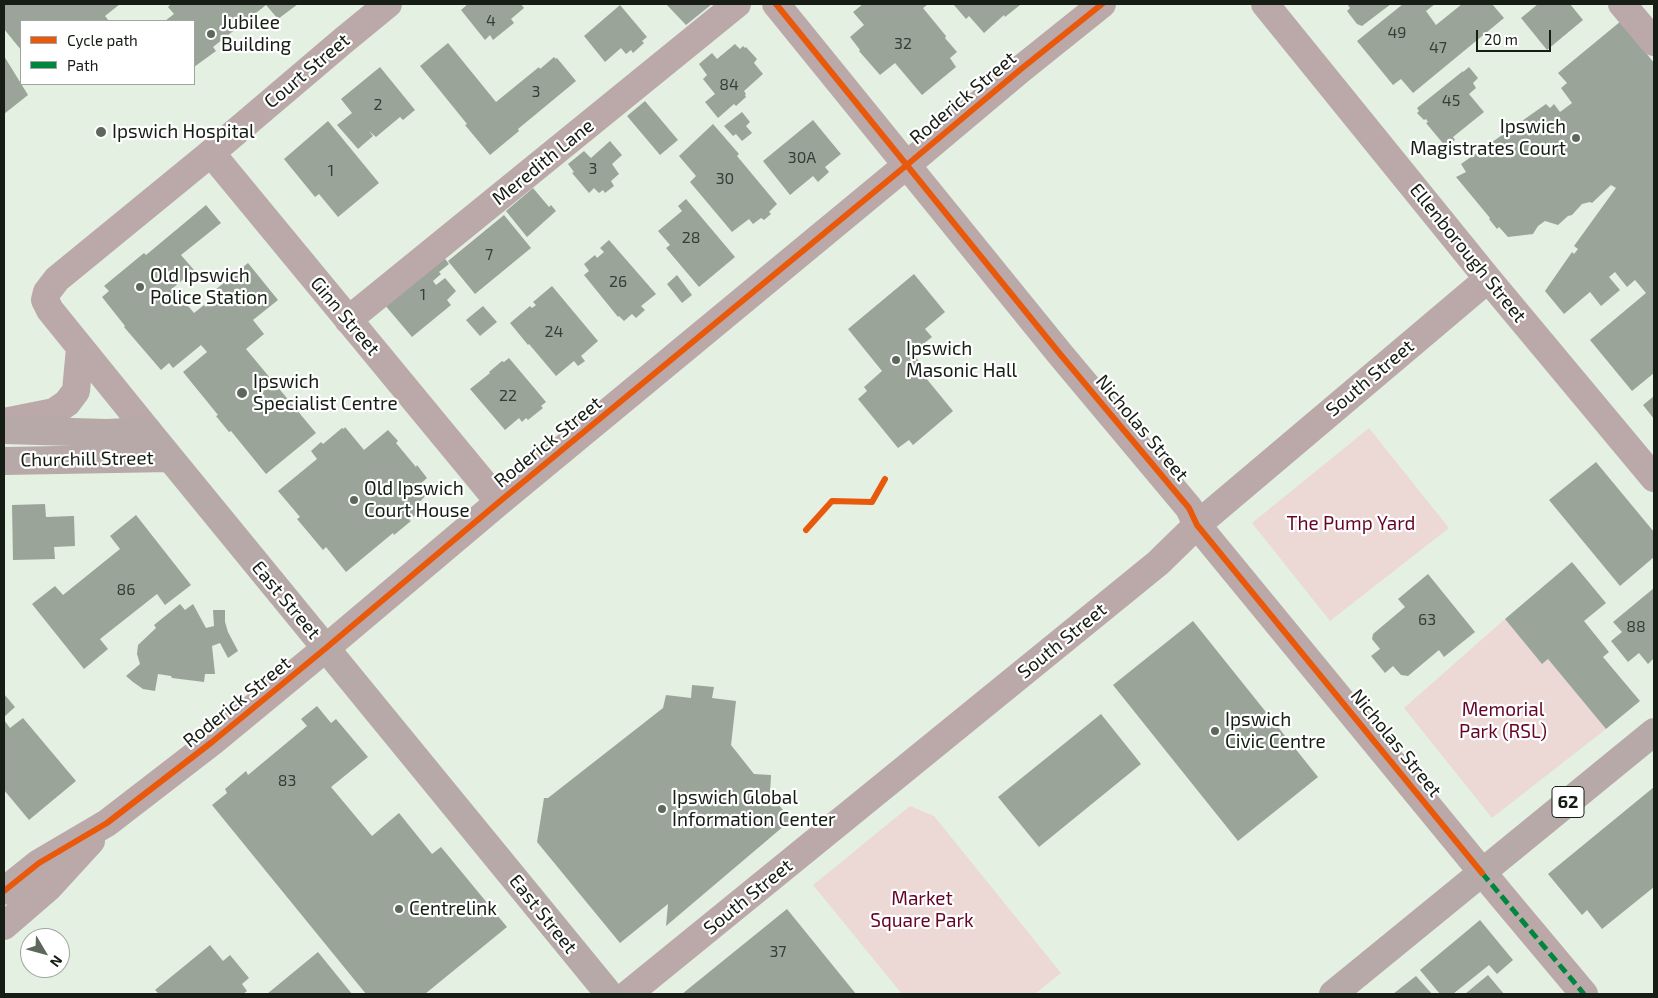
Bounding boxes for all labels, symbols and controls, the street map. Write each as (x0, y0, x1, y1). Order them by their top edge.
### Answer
house number: 4 (486, 11, 496, 31)
place label: Jubilee Building (221, 12, 291, 56)
legend (20, 20, 195, 85)
scale bar (1478, 20, 1553, 52)
house number: 49 (1388, 23, 1406, 43)
marker: Jubilee Building (205, 28, 217, 40)
street label: Court Street (260, 29, 354, 113)
text: 20 m (1484, 30, 1518, 48)
text: Cycle path (67, 31, 138, 49)
house number: 32 (894, 34, 912, 54)
house number: 47 (1429, 38, 1447, 58)
street label: Roderick Street (905, 47, 1021, 149)
text: Path (67, 56, 98, 74)
house number: 84 (719, 75, 739, 95)
house number: 3 (532, 82, 540, 102)
house number: 45 (1442, 91, 1460, 111)
house number: 2 (374, 95, 382, 115)
street label: Meredith Lane (488, 114, 598, 210)
place label: Ipswich Magistrates Court (1410, 116, 1566, 160)
place label: Ipswich Hospital (112, 121, 255, 143)
marker: Ipswich Hospital (94, 125, 108, 139)
marker: Ipswich Magistrates Court (1570, 132, 1582, 144)
house number: 30A (788, 148, 816, 168)
house number: 3 (589, 159, 597, 179)
house number: 1 (328, 161, 334, 181)
house number: 30 (716, 169, 734, 189)
street label: Ellenborough Street (1405, 179, 1531, 327)
house number: 28 (682, 228, 700, 248)
house number: 7 (485, 245, 493, 265)
place label: Old Ipswich Police Station (150, 265, 268, 309)
street label: Ginn Street (305, 272, 385, 360)
house number: 26 (609, 272, 627, 292)
marker: Old Ipswich Police Station (134, 281, 146, 293)
house number: 1 (420, 285, 426, 305)
house number: 24 (545, 322, 563, 342)
street label: South Street (1321, 335, 1419, 421)
place label: Ipswich Masonic Hall (906, 338, 1017, 382)
marker: Ipswich Masonic Hall (890, 354, 902, 366)
street label: Nicholas Street (1091, 370, 1193, 486)
place label: Ipswich Specialist Centre (253, 371, 398, 415)
marker: Ipswich Specialist Centre (235, 386, 249, 400)
house number: 22 (499, 386, 517, 406)
street label: Roderick Street (490, 392, 606, 492)
street label: Churchill Street (20, 446, 154, 472)
place label: Old Ipswich Court House (364, 478, 470, 522)
marker: Old Ipswich Court House (348, 494, 360, 506)
park label: The Pump Yard (1287, 513, 1415, 535)
street label: East Street (247, 556, 325, 644)
house number: 86 (117, 580, 135, 600)
street label: South Street (1013, 598, 1111, 684)
house number: 63 (1418, 610, 1436, 630)
house number: 88 (1626, 617, 1646, 637)
street label: Roderick Street (179, 652, 295, 752)
street label: Nicholas Street (1346, 685, 1446, 801)
park label: Memorial Park (RSL) (1459, 699, 1547, 743)
place label: Ipswich Civic Centre (1225, 709, 1326, 753)
marker: Ipswich Civic Centre (1209, 725, 1221, 737)
house number: 83 (278, 771, 296, 791)
road number: 62 (1552, 786, 1584, 818)
place label: Ipswich Global Information Center (672, 787, 836, 831)
marker: Ipswich Global Information Center (656, 803, 668, 815)
street label: South Street (699, 854, 797, 940)
street label: East Street (504, 870, 582, 958)
park label: Market Square Park (870, 888, 974, 932)
place label: Centrelink (409, 898, 497, 920)
marker: Centrelink (393, 903, 405, 915)
north arrow (20, 928, 70, 978)
house number: 37 (769, 942, 787, 962)
text: N (47, 953, 66, 971)

